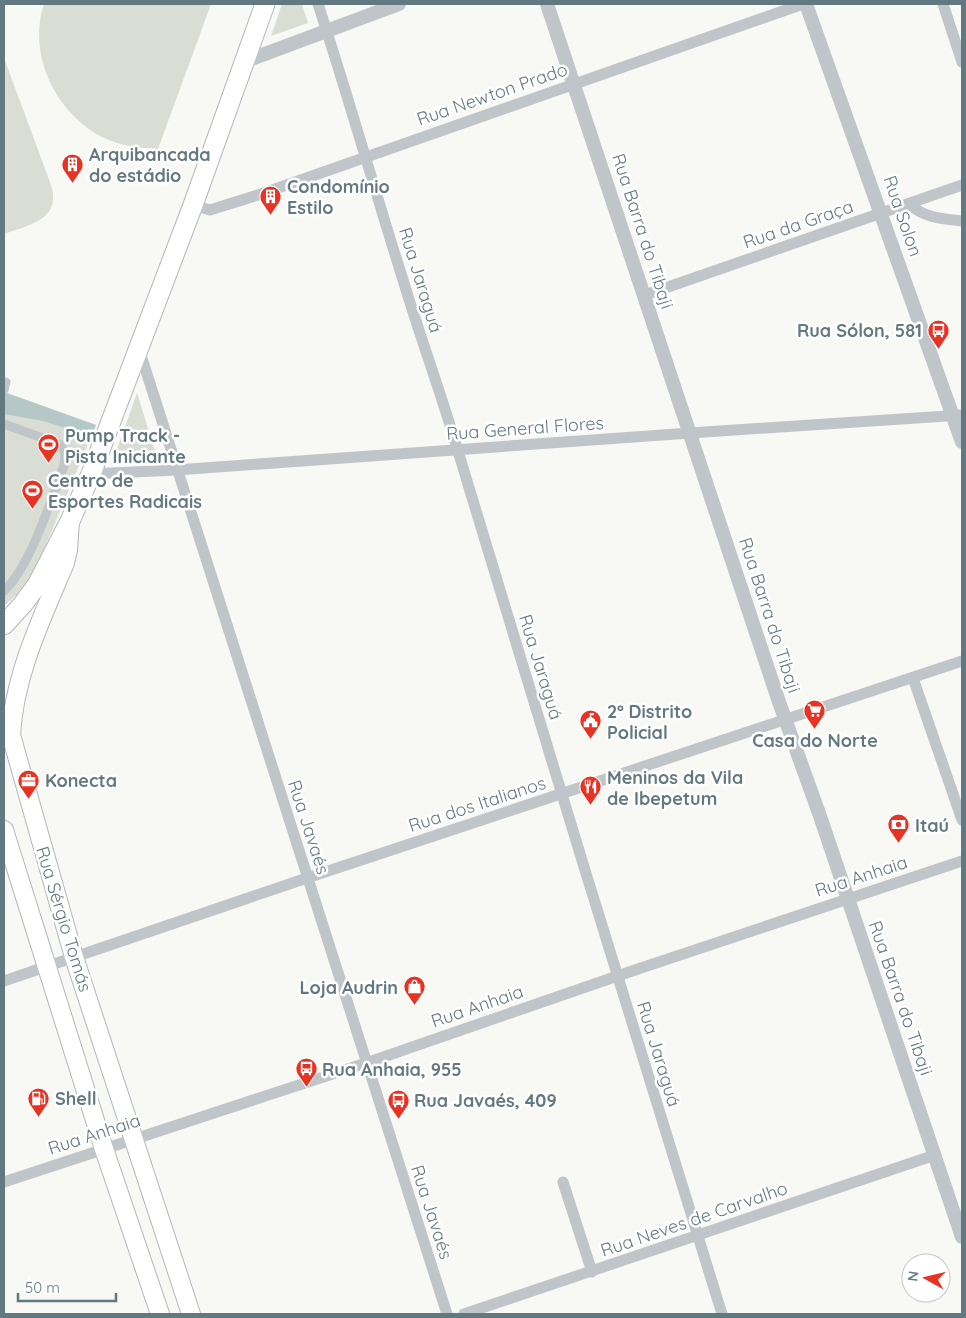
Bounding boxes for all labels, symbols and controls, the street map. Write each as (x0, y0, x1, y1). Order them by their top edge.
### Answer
street label: Rua Newton Prado (414, 57, 570, 131)
place label: Arquibancada do estádio (89, 143, 211, 187)
street label: Rua Barra do Tibaji (607, 150, 679, 312)
building icon: Arquibancada do estádio (61, 152, 85, 183)
street label: Rua Solon (878, 172, 928, 260)
place label: Condomínio Estilo (287, 175, 390, 219)
building icon: Condomínio Estilo (259, 184, 283, 215)
street label: Rua da Graça (740, 194, 856, 254)
street label: Rua Jaraguá (394, 225, 448, 335)
bus stop icon: Rua Sólon, 581 (926, 318, 950, 349)
place label: Rua Sólon, 581 (797, 319, 922, 342)
street label: Rua General Flores (445, 411, 605, 445)
place label: Pump Track - Pista Iniciante (65, 424, 186, 468)
sports icon: Pump Track - Pista Iniciante (37, 433, 61, 464)
place label: Centro de Esportes Radicais (48, 469, 202, 513)
sports icon: Centro de Esportes Radicais (20, 478, 44, 509)
street label: Rua Barra do Tibaji (734, 534, 806, 696)
street label: Rua Jaraguá (514, 612, 568, 722)
supermarket icon: Casa do Norte (803, 698, 827, 729)
place label: 2º Distrito Policial (607, 700, 692, 744)
public building icon: 2º Distrito Policial (579, 709, 603, 740)
place label: Casa do Norte (752, 729, 878, 752)
place label: Meninos da Vila de Ibepetum (607, 766, 743, 810)
office icon: Konecta (17, 768, 41, 799)
place label: Konecta (45, 769, 117, 792)
street label: Rua dos Italianos (405, 771, 549, 837)
restaurant icon: Meninos da Vila de Ibepetum (579, 775, 603, 806)
street label: Rua Javaés (283, 777, 335, 877)
bank icon: Itaú (887, 813, 911, 844)
place label: Itaú (915, 814, 949, 837)
street label: Rua Sérgio Tomás (31, 843, 97, 995)
street label: Rua Anhaia (812, 850, 910, 902)
street label: Rua Barra do Tibaji (864, 918, 938, 1078)
shop icon: Loja Audrin (402, 975, 426, 1006)
place label: Loja Audrin (299, 976, 398, 999)
street label: Rua Anhaia (428, 980, 526, 1032)
street label: Rua Jaraguá (632, 999, 686, 1109)
bus stop icon: Rua Anhaia, 955 (294, 1057, 318, 1088)
place label: Rua Anhaia, 955 (322, 1058, 462, 1081)
fuel station icon: Shell (27, 1086, 51, 1117)
place label: Shell (55, 1087, 97, 1110)
bus stop icon: Rua Javaés, 409 (386, 1088, 410, 1119)
place label: Rua Javaés, 409 (414, 1089, 557, 1112)
street label: Rua Anhaia (45, 1108, 143, 1160)
street label: Rua Javaés (406, 1162, 458, 1262)
street label: Rua Neves de Carvalho (597, 1176, 791, 1262)
north arrow (901, 1253, 951, 1303)
scale bar (18, 1270, 115, 1302)
text: N (903, 1270, 923, 1283)
text: 50 m (25, 1278, 60, 1297)

